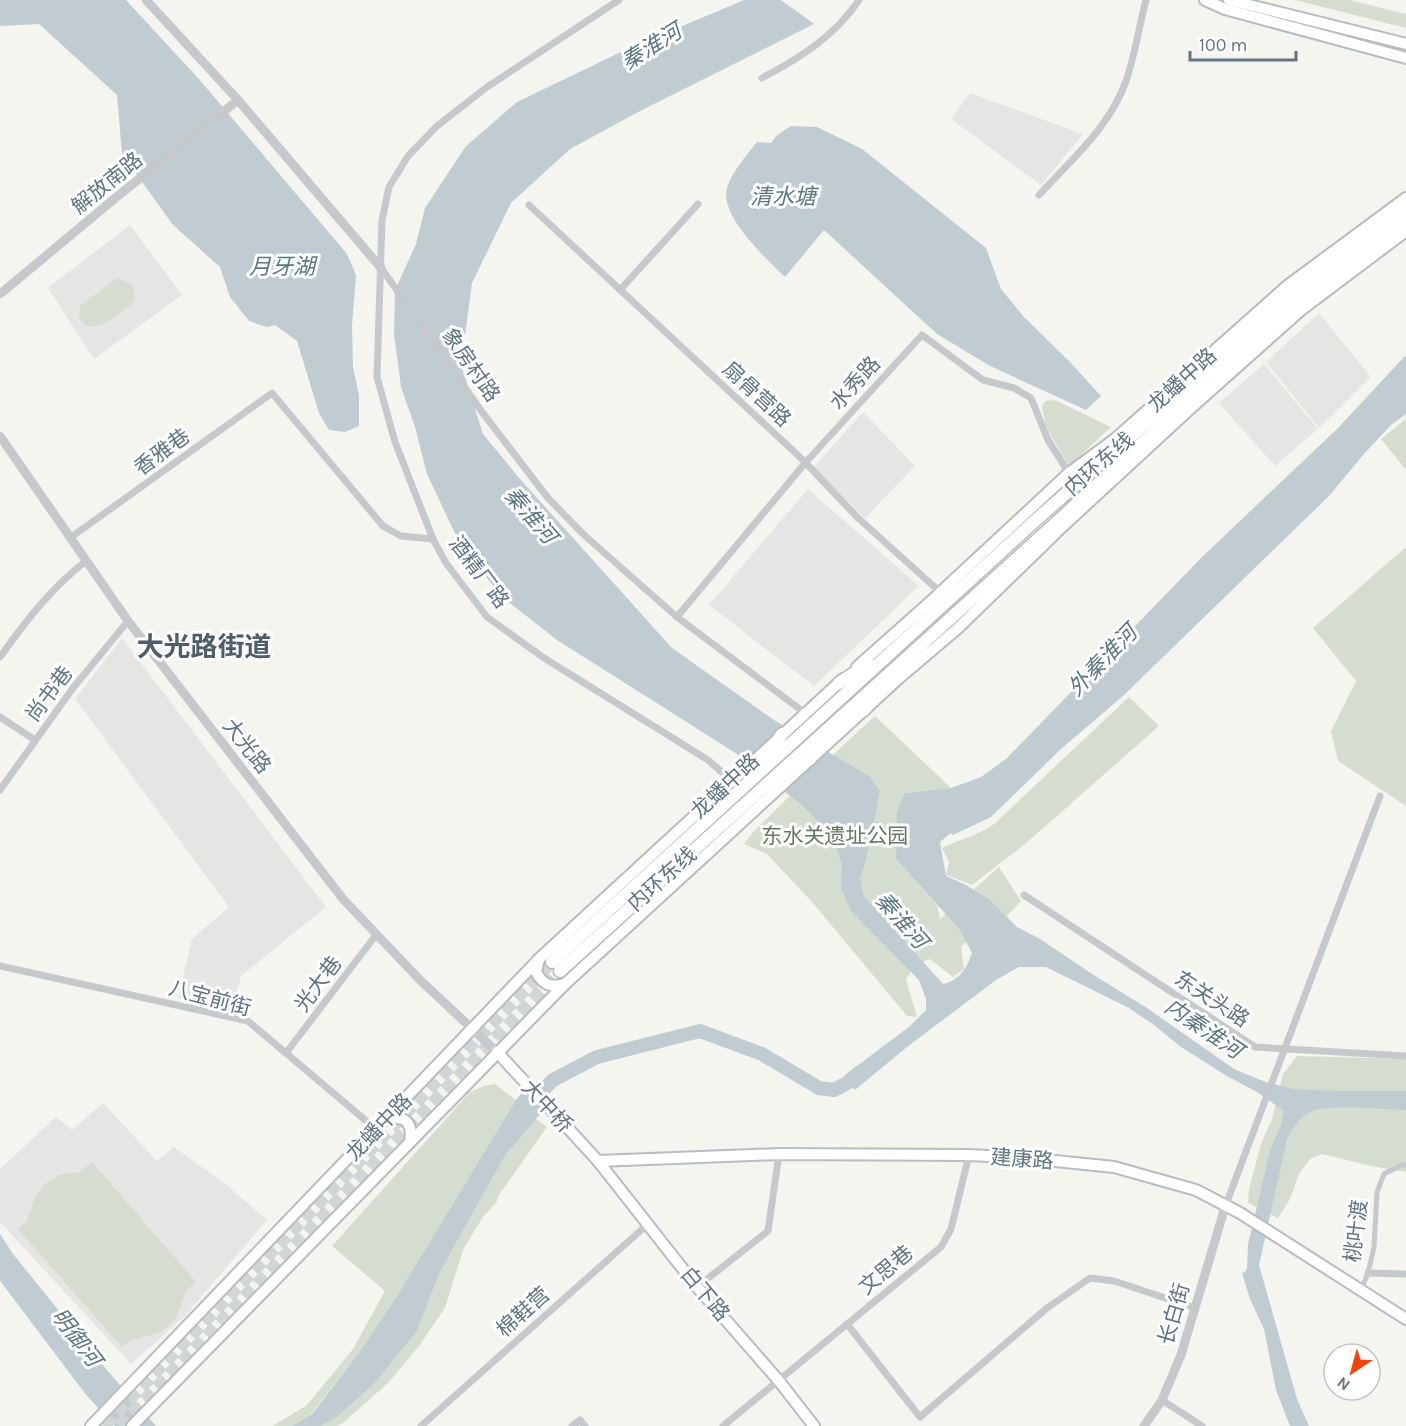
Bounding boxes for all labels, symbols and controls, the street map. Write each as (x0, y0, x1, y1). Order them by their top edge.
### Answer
water label: 秦淮河 (617, 16, 690, 75)
scale bar (1190, 24, 1296, 62)
text: 100 m (1199, 34, 1247, 56)
street label: 解放南路 (67, 147, 147, 219)
water label: 清水塘 (750, 184, 820, 210)
water label: 月牙湖 (249, 254, 318, 280)
street label: 象房村路 (437, 324, 505, 406)
street label: 龙蟠中路 (1143, 343, 1221, 417)
street label: 水秀路 (825, 352, 885, 414)
street label: 扇骨营路 (718, 357, 796, 431)
street label: 香雅巷 (129, 424, 195, 480)
street label: 内环东线 (1059, 427, 1139, 501)
water label: 秦淮河 (499, 482, 564, 552)
street label: 酒精厂路 (444, 531, 514, 613)
water label: 外秦淮河 (1063, 617, 1145, 701)
district label: 大光路街道 (137, 631, 272, 663)
street label: 尚书巷 (20, 662, 78, 726)
street label: 大光路 (218, 714, 276, 778)
street label: 龙蟠中路 (686, 749, 764, 823)
park label: 东水关遗址公园 (762, 824, 909, 848)
street label: 内环东线 (623, 842, 701, 916)
water label: 秦淮河 (870, 887, 935, 957)
street label: 光大巷 (289, 952, 347, 1016)
street label: 东关头路 (1170, 966, 1254, 1032)
street label: 八宝前街 (166, 976, 254, 1020)
water label: 内秦淮河 (1160, 993, 1250, 1066)
street label: 大中桥 (517, 1075, 577, 1137)
street label: 龙蟠中路 (341, 1088, 417, 1166)
street label: 建康路 (990, 1145, 1054, 1173)
street label: 桃叶渡 (1340, 1198, 1372, 1264)
street label: 文思巷 (854, 1241, 918, 1299)
street label: 白下路 (676, 1262, 734, 1326)
street label: 长白街 (1154, 1280, 1194, 1348)
street label: 棉鞋营 (492, 1282, 554, 1342)
water label: 明御河 (46, 1303, 109, 1375)
north arrow (1322, 1342, 1382, 1402)
text: N (1333, 1373, 1354, 1395)

